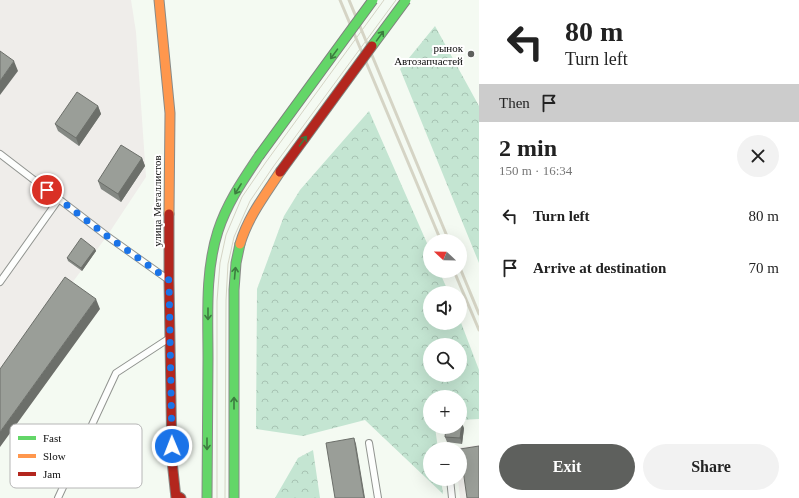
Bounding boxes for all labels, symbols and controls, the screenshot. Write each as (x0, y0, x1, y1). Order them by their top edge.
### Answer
icon: left (499, 16, 551, 68)
text: 80 m (565, 16, 623, 47)
one-way arrow (376, 31, 384, 42)
place label: рынок Автозапчастей (394, 42, 464, 67)
one-way arrow (330, 48, 338, 59)
marker: рынок Автозапчастей (466, 49, 476, 59)
text: Turn left (565, 49, 628, 69)
icon: arrive (538, 92, 560, 114)
text: Then (499, 95, 530, 111)
text: 2 min (499, 135, 557, 161)
button: close (737, 135, 779, 177)
one-way arrow (299, 136, 307, 147)
street label: улица Металлистов (151, 155, 163, 247)
text: 150 m · 16:34 (499, 163, 572, 178)
pin (30, 173, 64, 207)
icon: arrive (36, 179, 58, 201)
one-way arrow (233, 183, 241, 195)
icon: left (499, 205, 521, 227)
text: Turn left (533, 208, 590, 224)
text: 80 m (749, 208, 779, 224)
north arrow (423, 234, 467, 278)
map controls (423, 234, 467, 486)
icon: arrive (499, 257, 521, 279)
text: Arrive at destination (533, 260, 666, 276)
text: 70 m (749, 260, 779, 276)
one-way arrow (232, 267, 239, 280)
button: sound (423, 286, 467, 330)
one-way arrow (204, 307, 212, 320)
button: search (423, 338, 467, 382)
button: + (423, 390, 467, 434)
one-way arrow (230, 397, 238, 410)
legend (10, 424, 142, 488)
position arrow (151, 425, 193, 467)
text: Fast (43, 432, 61, 444)
one-way arrow (203, 437, 211, 450)
button: − (423, 442, 467, 486)
button: Exit (499, 444, 635, 490)
button: Share (643, 444, 779, 490)
text: Slow (43, 450, 66, 462)
text: Jam (43, 468, 61, 480)

